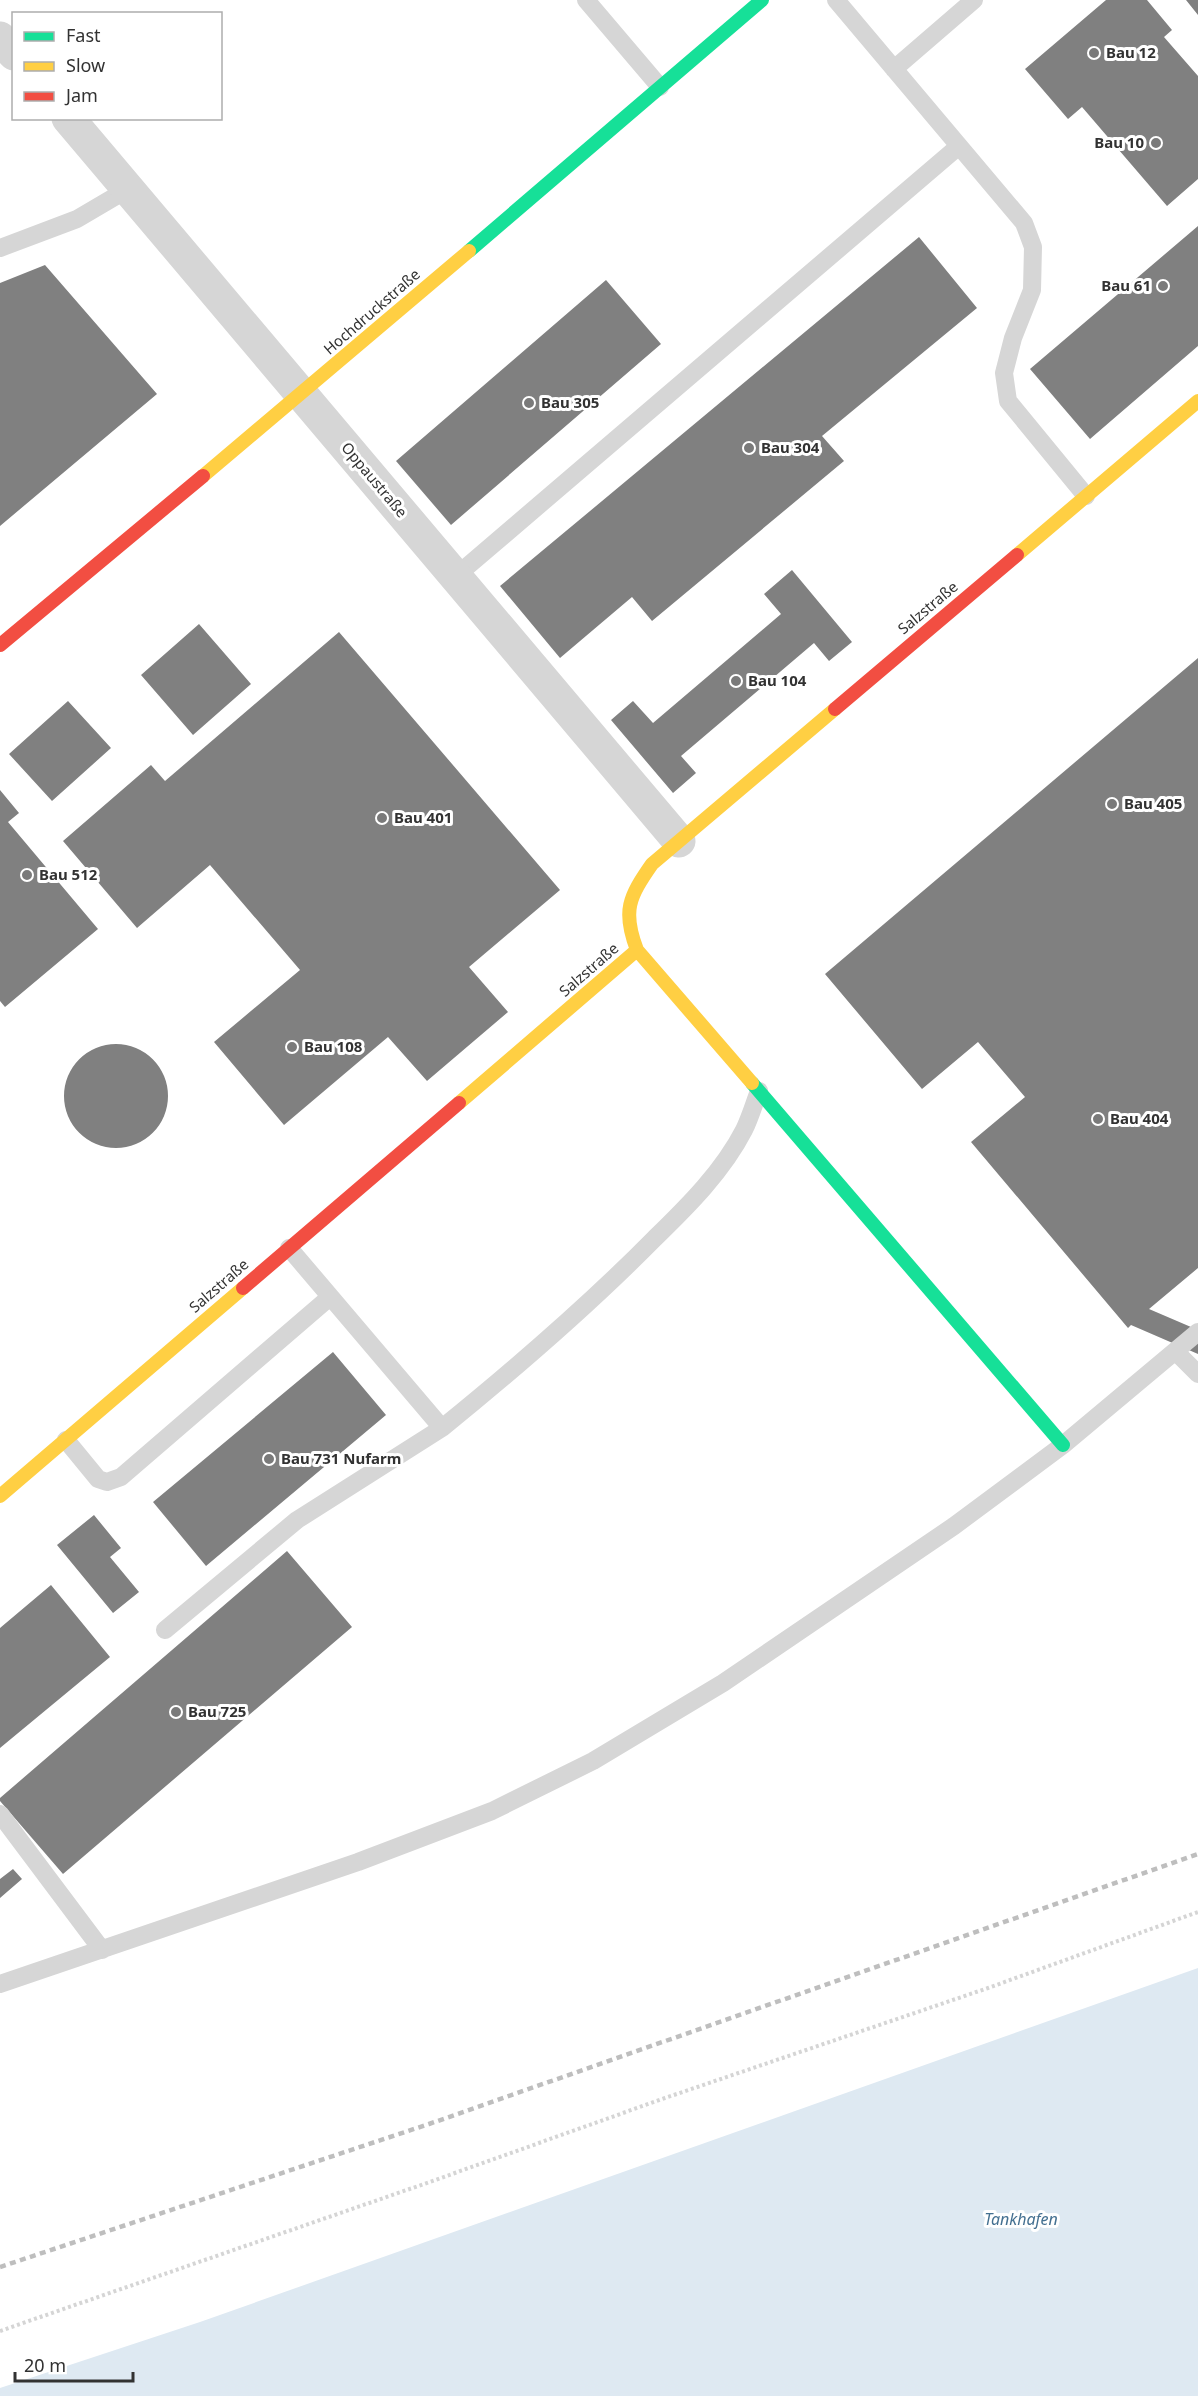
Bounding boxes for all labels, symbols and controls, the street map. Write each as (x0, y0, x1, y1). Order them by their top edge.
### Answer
legend (12, 12, 222, 120)
text: Fast (66, 23, 101, 47)
place label: Bau 12 (1106, 42, 1156, 62)
marker: Bau 12 (1087, 46, 1101, 60)
text: Slow (66, 53, 105, 77)
text: Jam (64, 83, 98, 107)
place label: Bau 10 (1094, 132, 1144, 152)
marker: Bau 10 (1149, 136, 1163, 150)
street label: Hochdruckstraße (319, 264, 424, 359)
place label: Bau 61 (1101, 275, 1151, 295)
marker: Bau 61 (1156, 279, 1170, 293)
place label: Bau 305 (541, 392, 599, 412)
marker: Bau 305 (522, 396, 536, 410)
street label: Oppaustraße (337, 437, 412, 521)
place label: Bau 304 (761, 437, 820, 457)
marker: Bau 304 (742, 441, 756, 455)
street label: Salzstraße (893, 576, 962, 638)
place label: Bau 104 (748, 670, 807, 690)
marker: Bau 104 (729, 674, 743, 688)
place label: Bau 405 (1124, 793, 1182, 813)
marker: Bau 405 (1105, 797, 1119, 811)
place label: Bau 401 (394, 807, 452, 827)
marker: Bau 401 (375, 811, 389, 825)
place label: Bau 512 (39, 864, 98, 884)
marker: Bau 512 (20, 868, 34, 882)
street label: Salzstraße (554, 938, 622, 1001)
place label: Bau 108 (304, 1036, 363, 1056)
marker: Bau 108 (285, 1040, 299, 1054)
place label: Bau 404 (1110, 1108, 1169, 1128)
marker: Bau 404 (1091, 1112, 1105, 1126)
street label: Salzstraße (184, 1254, 252, 1317)
place label: Bau 731 Nufarm (281, 1448, 401, 1468)
marker: Bau 731 Nufarm (262, 1452, 276, 1466)
place label: Bau 725 (188, 1701, 246, 1721)
marker: Bau 725 (169, 1705, 183, 1719)
water label: Tankhafen (984, 2208, 1058, 2230)
scale bar (15, 2345, 134, 2383)
text: 20 m (24, 2353, 66, 2377)

